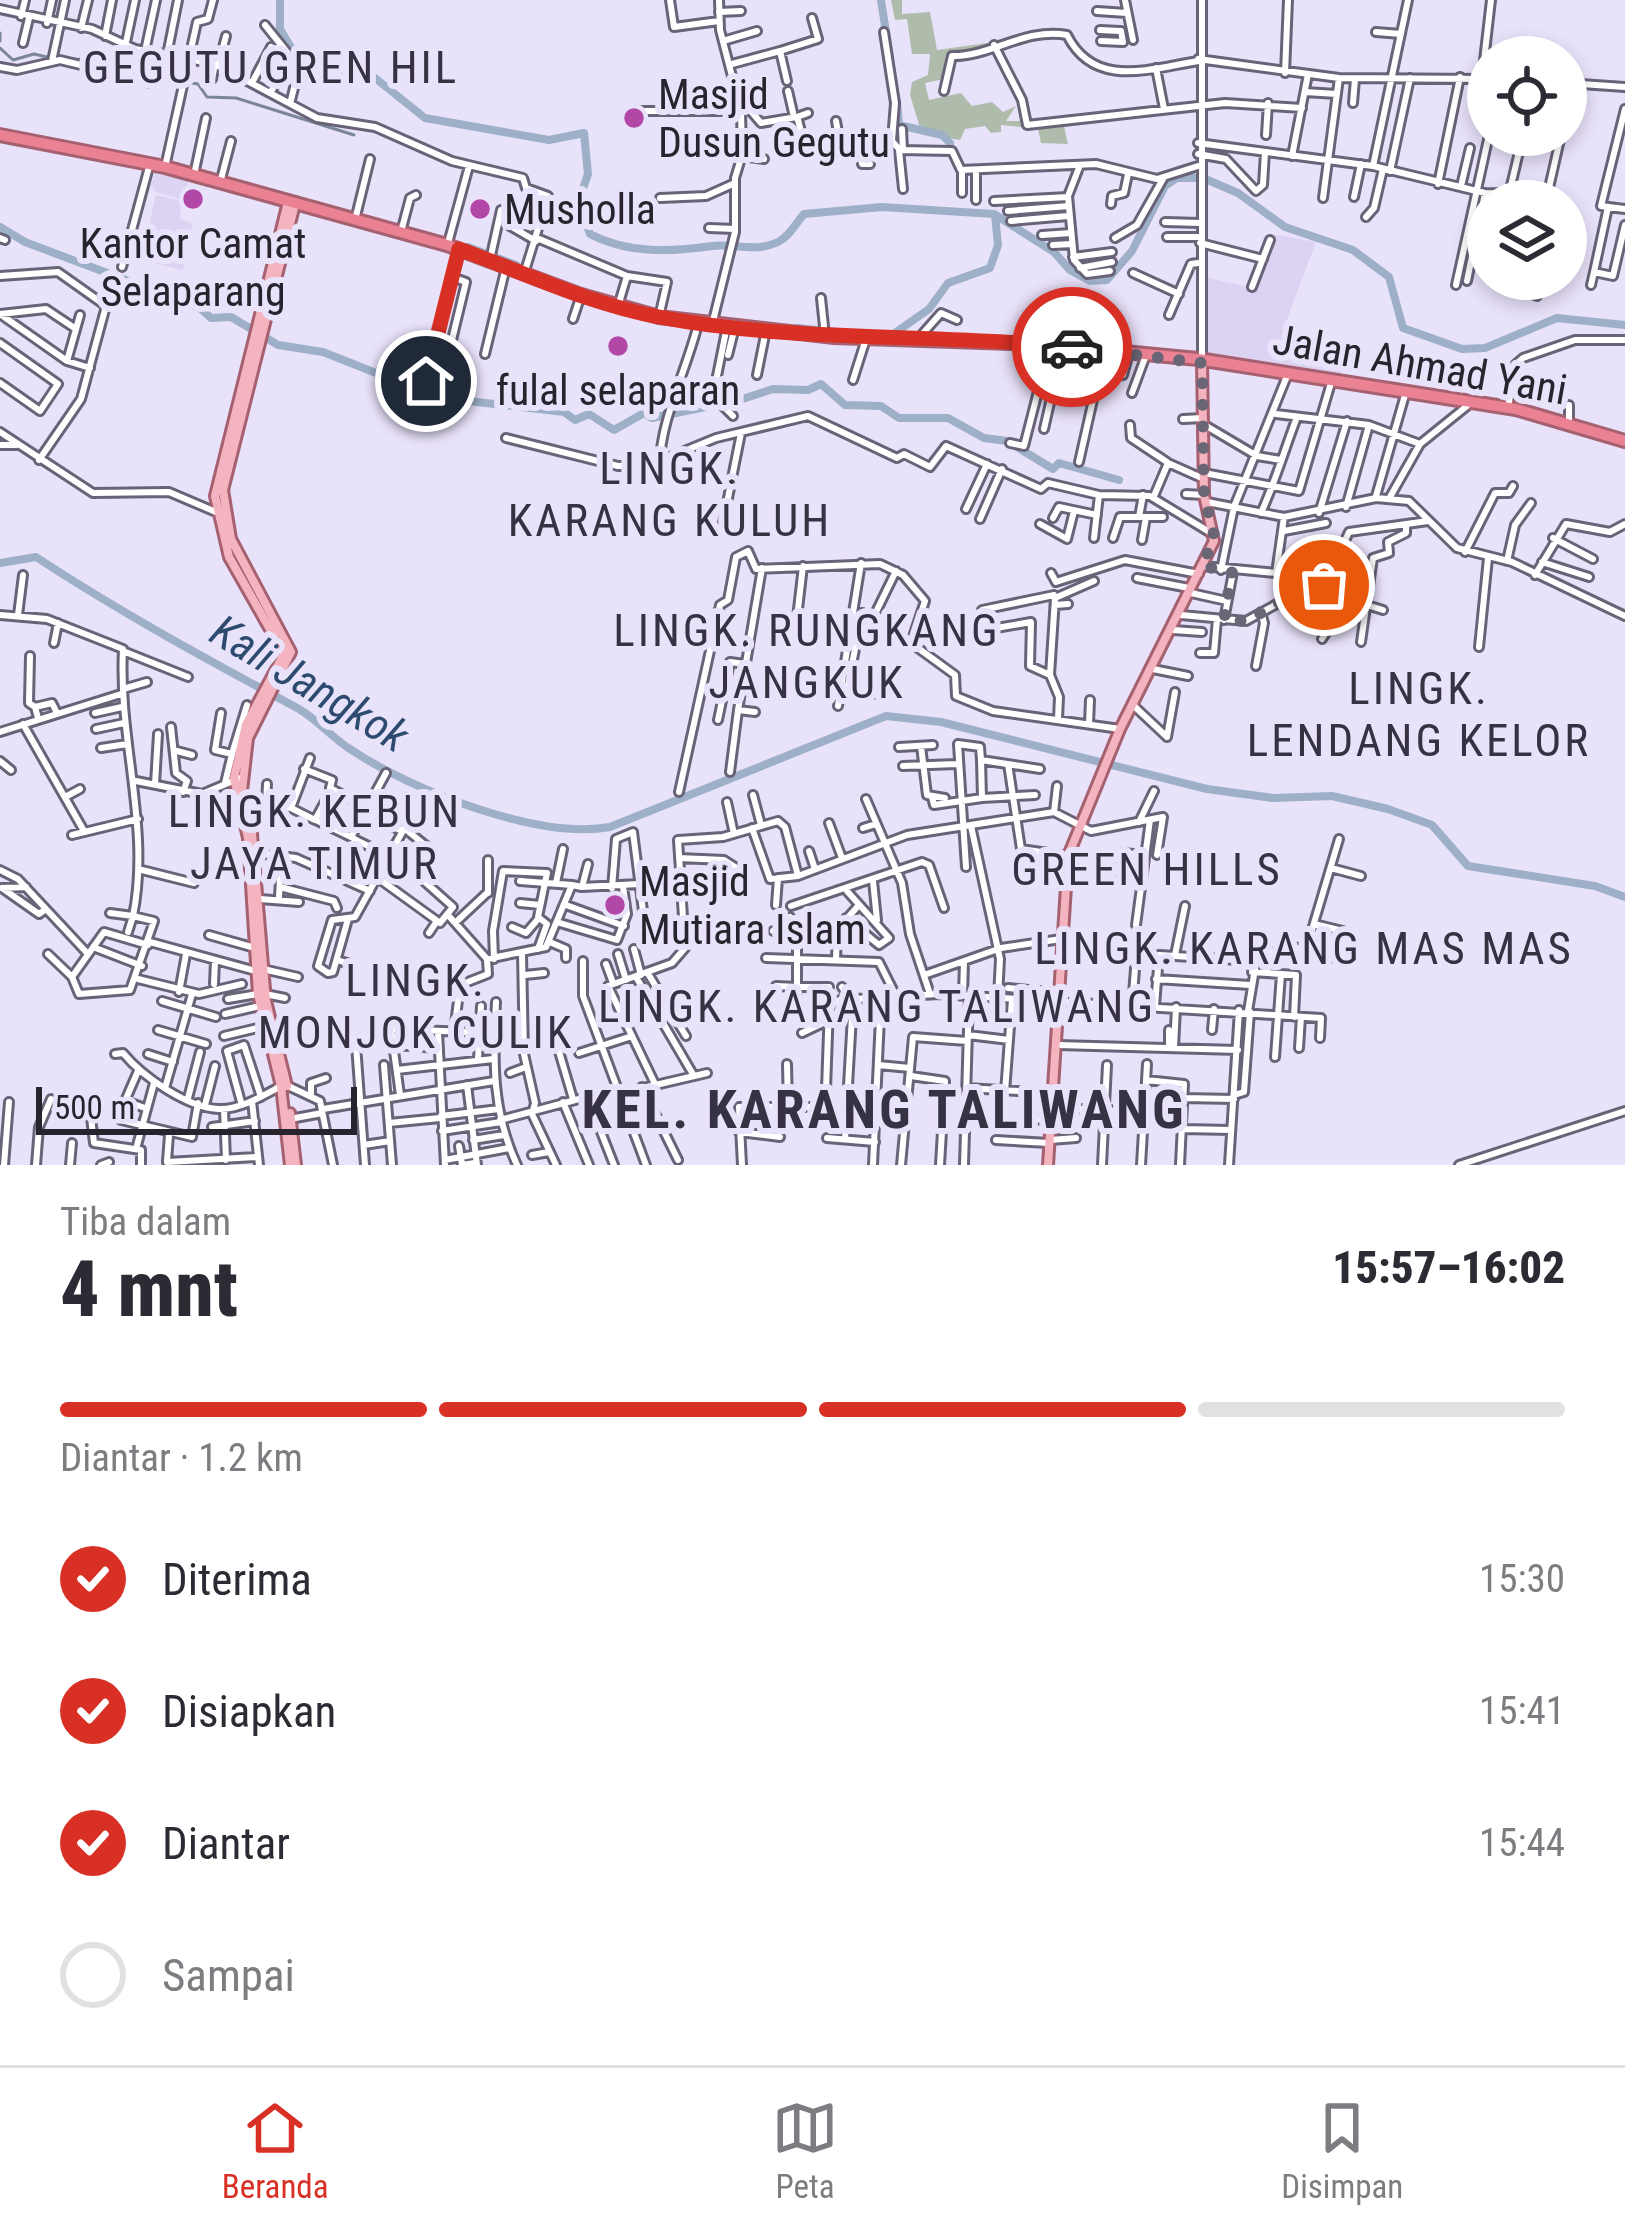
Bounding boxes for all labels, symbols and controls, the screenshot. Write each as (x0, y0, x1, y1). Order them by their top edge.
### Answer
map controls (1467, 36, 1587, 300)
button: locate (1467, 36, 1587, 156)
district label: GEGUTU GREN HIL (83, 41, 459, 94)
place label: Masjid Dusun Gegutu (658, 70, 890, 167)
marker: Masjid Dusun Gegutu (621, 105, 647, 131)
button: layers (1467, 180, 1587, 300)
place label: Musholla (504, 185, 656, 234)
marker: Kantor Camat Selaparang (180, 186, 206, 212)
marker: Musholla (467, 196, 493, 222)
place label: Kantor Camat Selaparang (79, 219, 307, 316)
courier (1012, 287, 1132, 407)
icon: car (1039, 314, 1105, 380)
street label: Jalan Ahmad Yani (1269, 315, 1571, 414)
pin (375, 330, 477, 432)
marker: fulal selaparan (605, 333, 631, 359)
icon: home (393, 348, 459, 414)
place label: fulal selaparan (496, 366, 740, 415)
district label: LINGK. KARANG KULUH (508, 442, 832, 547)
pin (1273, 534, 1375, 636)
icon: bag (1291, 552, 1357, 618)
water label: Kali Jangkok (201, 604, 419, 764)
district label: LINGK. RUNGKANG JANGKUK (613, 604, 1001, 709)
district label: LINGK. LENDANG KELOR (1247, 662, 1591, 767)
district label: LINGK. KEBUN JAYA TIMUR (168, 785, 462, 890)
district label: GREEN HILLS (1011, 843, 1283, 896)
place label: Masjid Mutiara Islam (639, 857, 866, 954)
marker: Masjid Mutiara Islam (602, 892, 628, 918)
district label: LINGK. KARANG MAS MAS (1034, 922, 1574, 975)
district label: LINGK. MONJOK CULIK (258, 954, 574, 1059)
district label: LINGK. KARANG TALIWANG (598, 980, 1156, 1033)
district label: KEL. KARANG TALIWANG (581, 1078, 1187, 1141)
scale bar (36, 1081, 357, 1134)
text: 500 m (54, 1088, 135, 1127)
text: Tiba dalam (60, 1199, 231, 1245)
text: 15:57–16:02 (1332, 1241, 1565, 1294)
text: 4 mnt (60, 1244, 238, 1335)
text: Diantar · 1.2 km (60, 1435, 303, 1481)
icon: check (60, 1546, 126, 1612)
text: Diterima (162, 1553, 312, 1606)
text: 15:30 (1479, 1556, 1565, 1602)
icon: check (60, 1678, 126, 1744)
text: Disiapkan (162, 1685, 336, 1738)
text: 15:41 (1479, 1688, 1565, 1734)
icon: check (60, 1810, 126, 1876)
text: Diantar (162, 1817, 290, 1870)
text: 15:44 (1479, 1820, 1565, 1866)
text: Sampai (162, 1949, 295, 2002)
tab: Beranda (222, 2095, 329, 2206)
tab: Peta (772, 2095, 838, 2206)
tab: Disimpan (1281, 2095, 1403, 2206)

